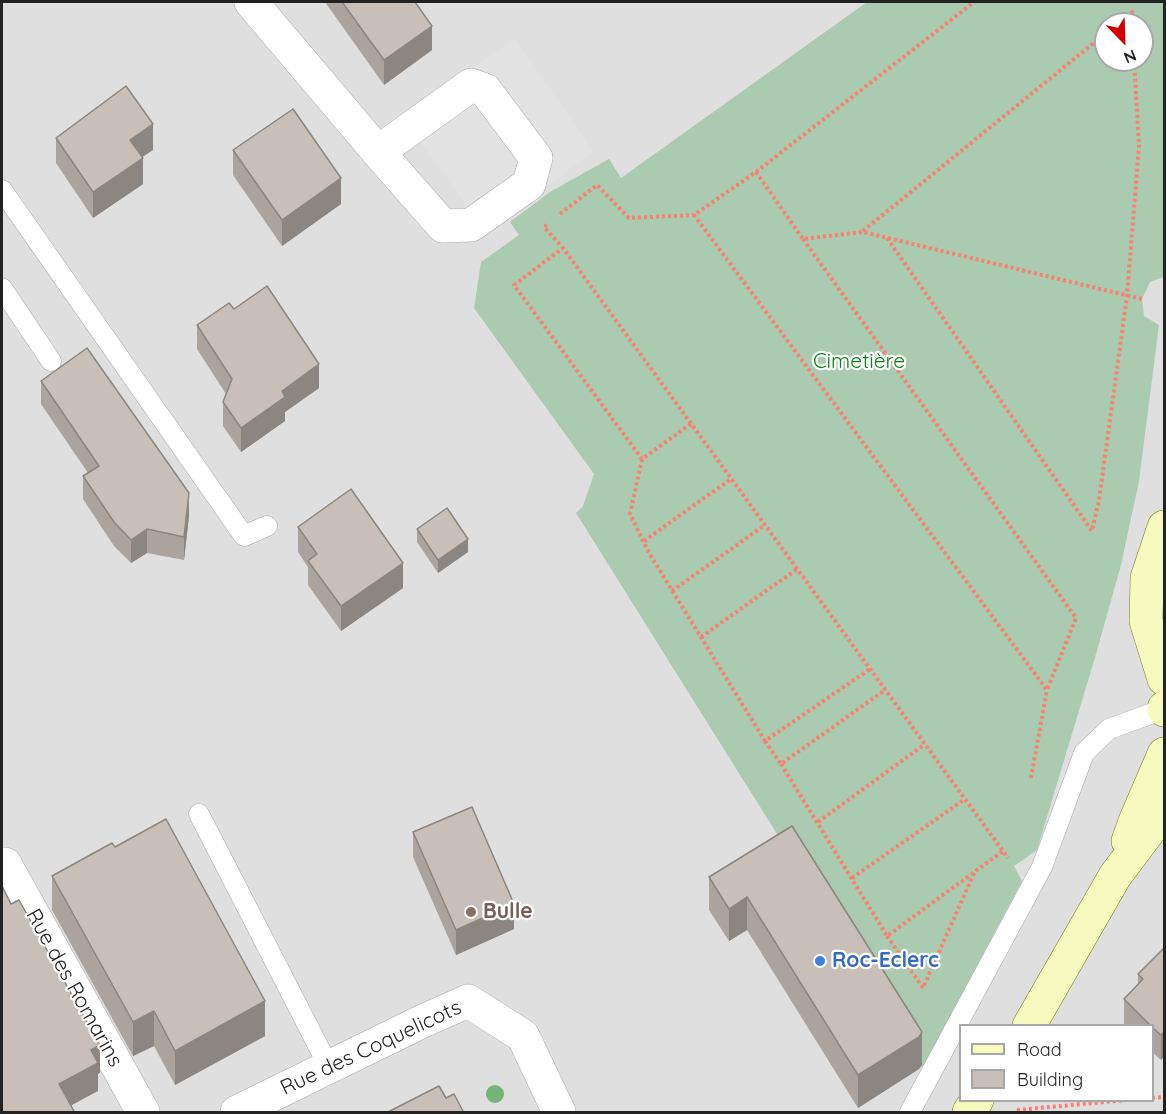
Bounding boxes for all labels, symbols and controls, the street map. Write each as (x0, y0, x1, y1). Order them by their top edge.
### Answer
north arrow (1094, 12, 1154, 72)
text: N (1121, 45, 1140, 68)
park label: Cimetière (813, 349, 905, 375)
place label: Bulle (483, 899, 533, 925)
street label: Rue des Romarins (20, 905, 128, 1071)
marker: Bulle (464, 905, 478, 919)
place label: Roc-Eclerc (832, 948, 939, 974)
marker: Roc-Eclerc (813, 954, 827, 968)
street label: Rue des Coquelicots (276, 995, 466, 1101)
legend (959, 1024, 1154, 1102)
text: Road (1017, 1038, 1062, 1061)
text: Building (1017, 1068, 1083, 1091)

